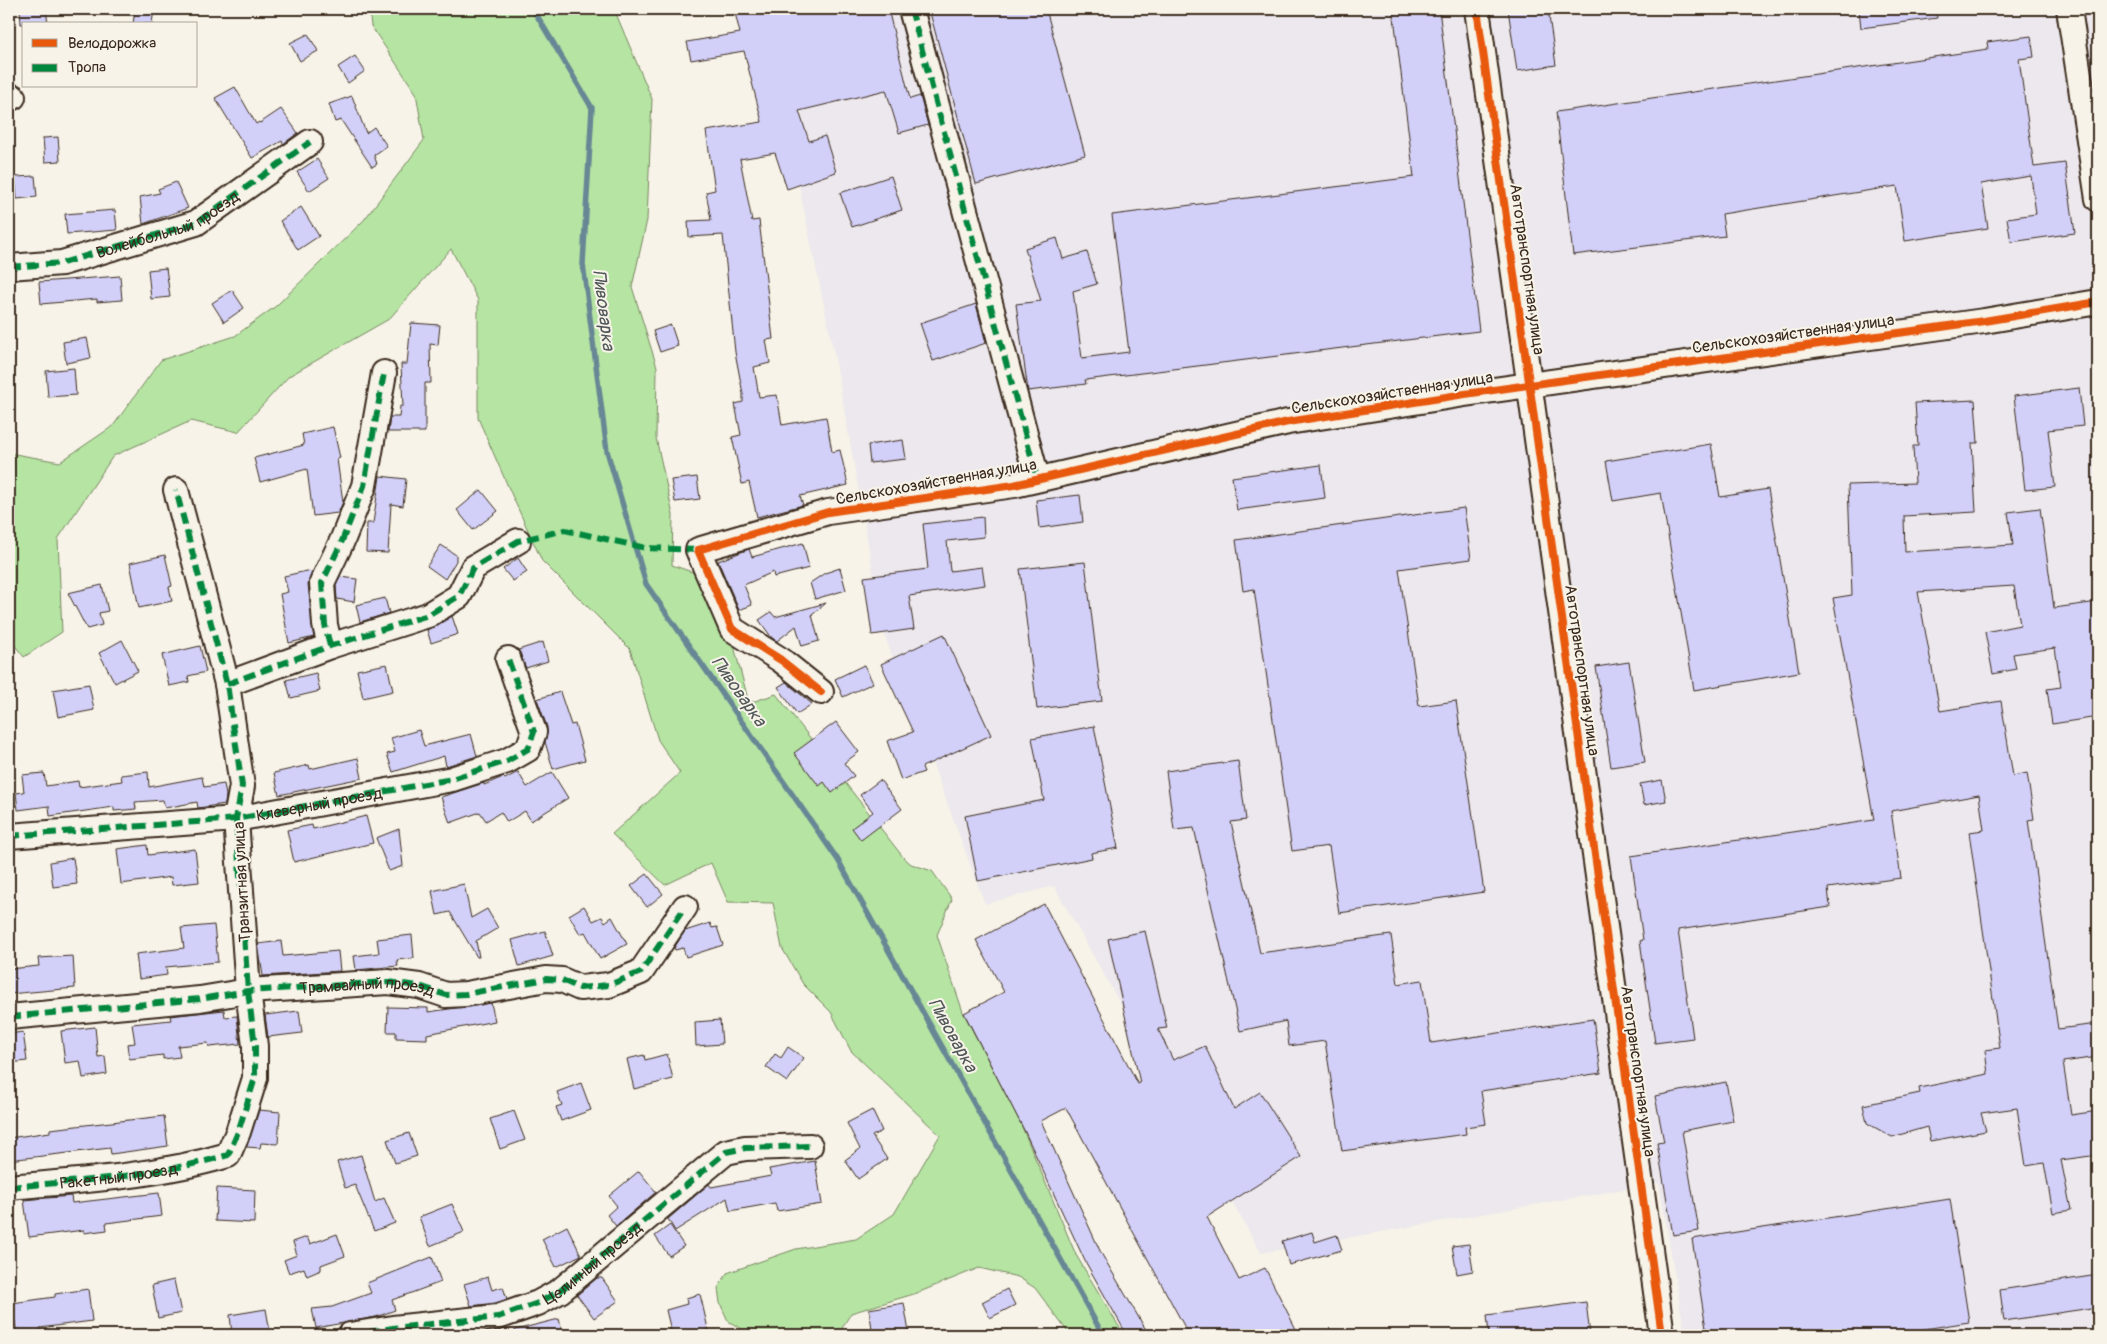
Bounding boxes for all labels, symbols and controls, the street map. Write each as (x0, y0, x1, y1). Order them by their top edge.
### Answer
legend (22, 22, 198, 88)
text: Велодорожка (68, 34, 156, 53)
text: Тропа (68, 58, 106, 77)
street label: Автотранспортная улица (1505, 182, 1549, 356)
street label: Волейбольный проезд (94, 186, 244, 263)
water label: Пивоварка (587, 269, 620, 353)
street label: Сельскохозяйственная улица (1691, 310, 1895, 358)
street label: Сельскохозяйственная улица (1290, 367, 1494, 419)
street label: Сельскохозяйственная улица (834, 454, 1038, 510)
street label: Автотранспортная улица (1560, 583, 1604, 757)
water label: Пивоварка (706, 652, 772, 732)
street label: Клеверный проезд (254, 783, 384, 826)
street label: Транзитная улица (229, 821, 255, 943)
street label: Трамвайный проезд (299, 973, 438, 1002)
street label: Автотранспортная улица (1616, 984, 1660, 1158)
water label: Пивоварка (923, 994, 983, 1078)
street label: Ракетный проезд (59, 1159, 180, 1194)
street label: Целинный проезд (539, 1218, 647, 1310)

